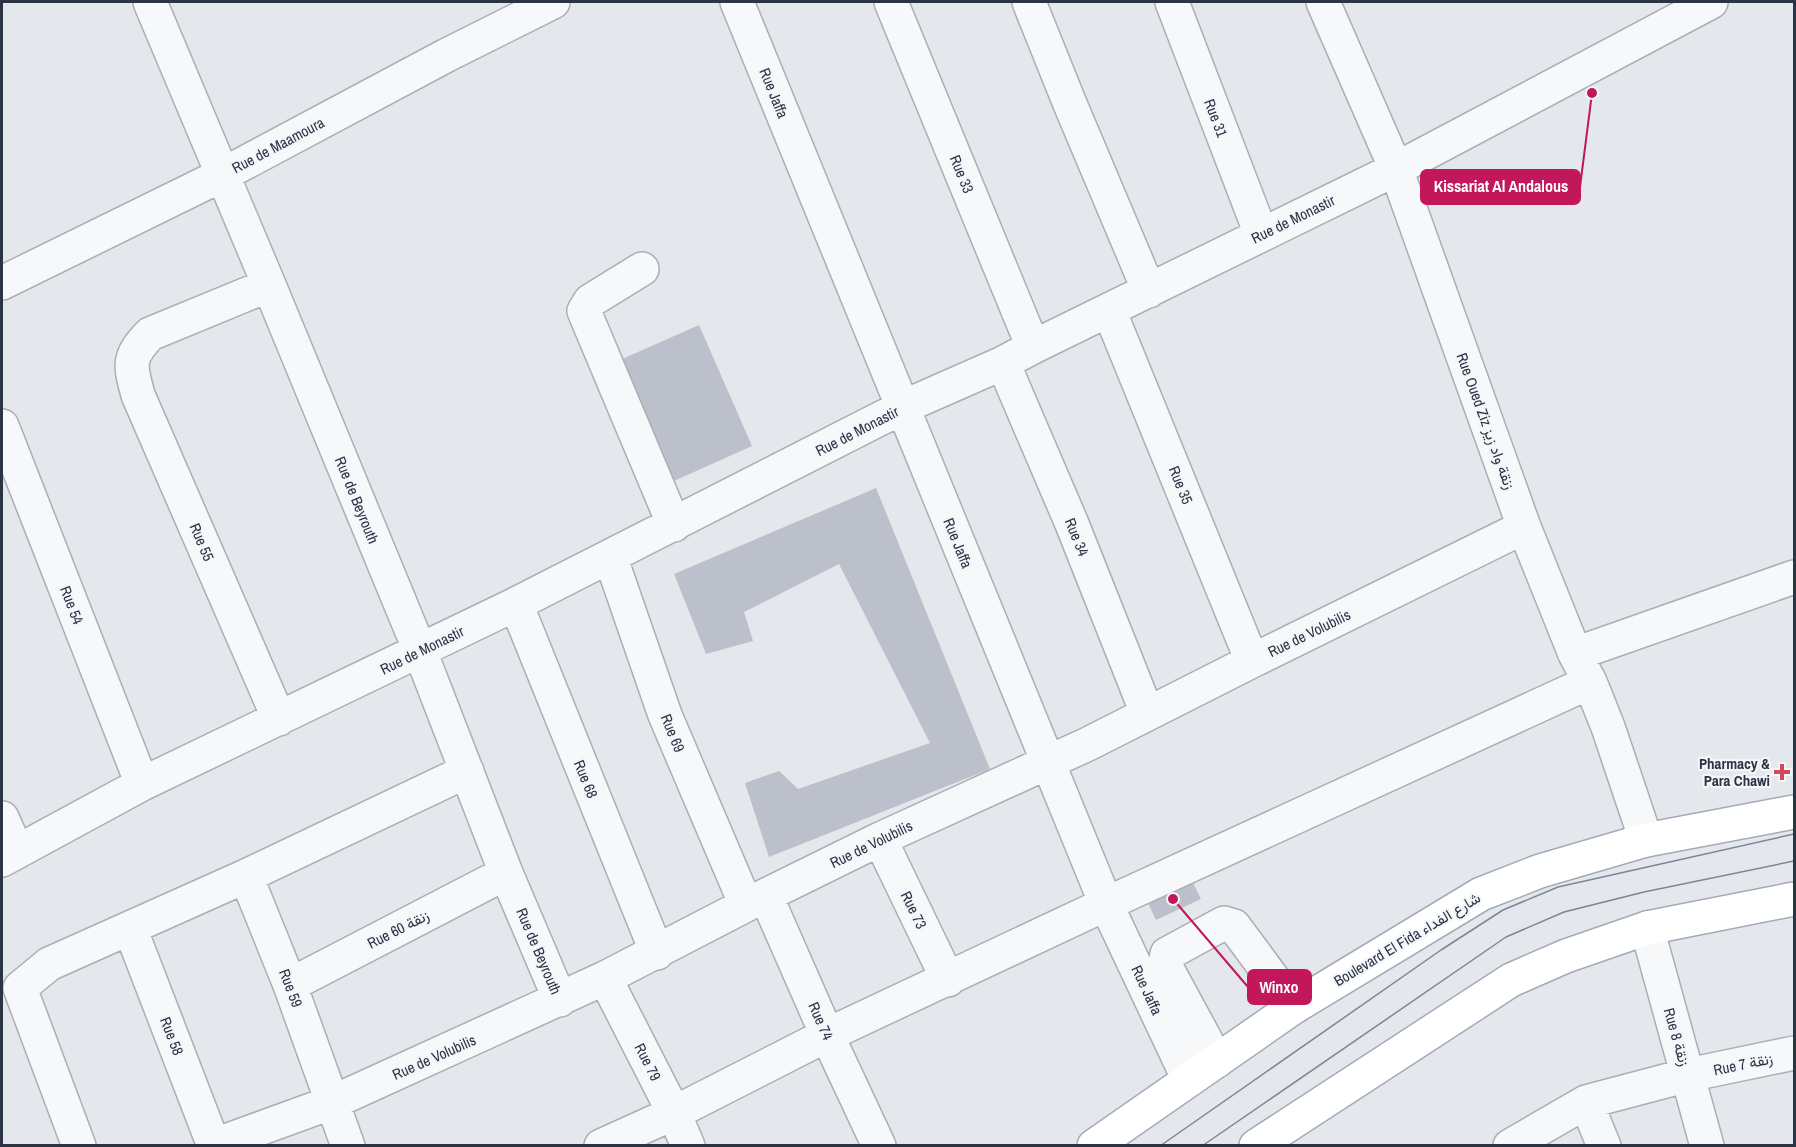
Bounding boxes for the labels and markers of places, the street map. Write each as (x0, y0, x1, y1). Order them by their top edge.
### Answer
callout: Kissariat Al Andalous (1421, 170, 1580, 204)
place label: Pharmacy & Para Chawi (1699, 753, 1770, 791)
marker: Pharmacy & Para Chawi (1775, 765, 1789, 779)
callout: Winxo (1248, 970, 1311, 1004)

